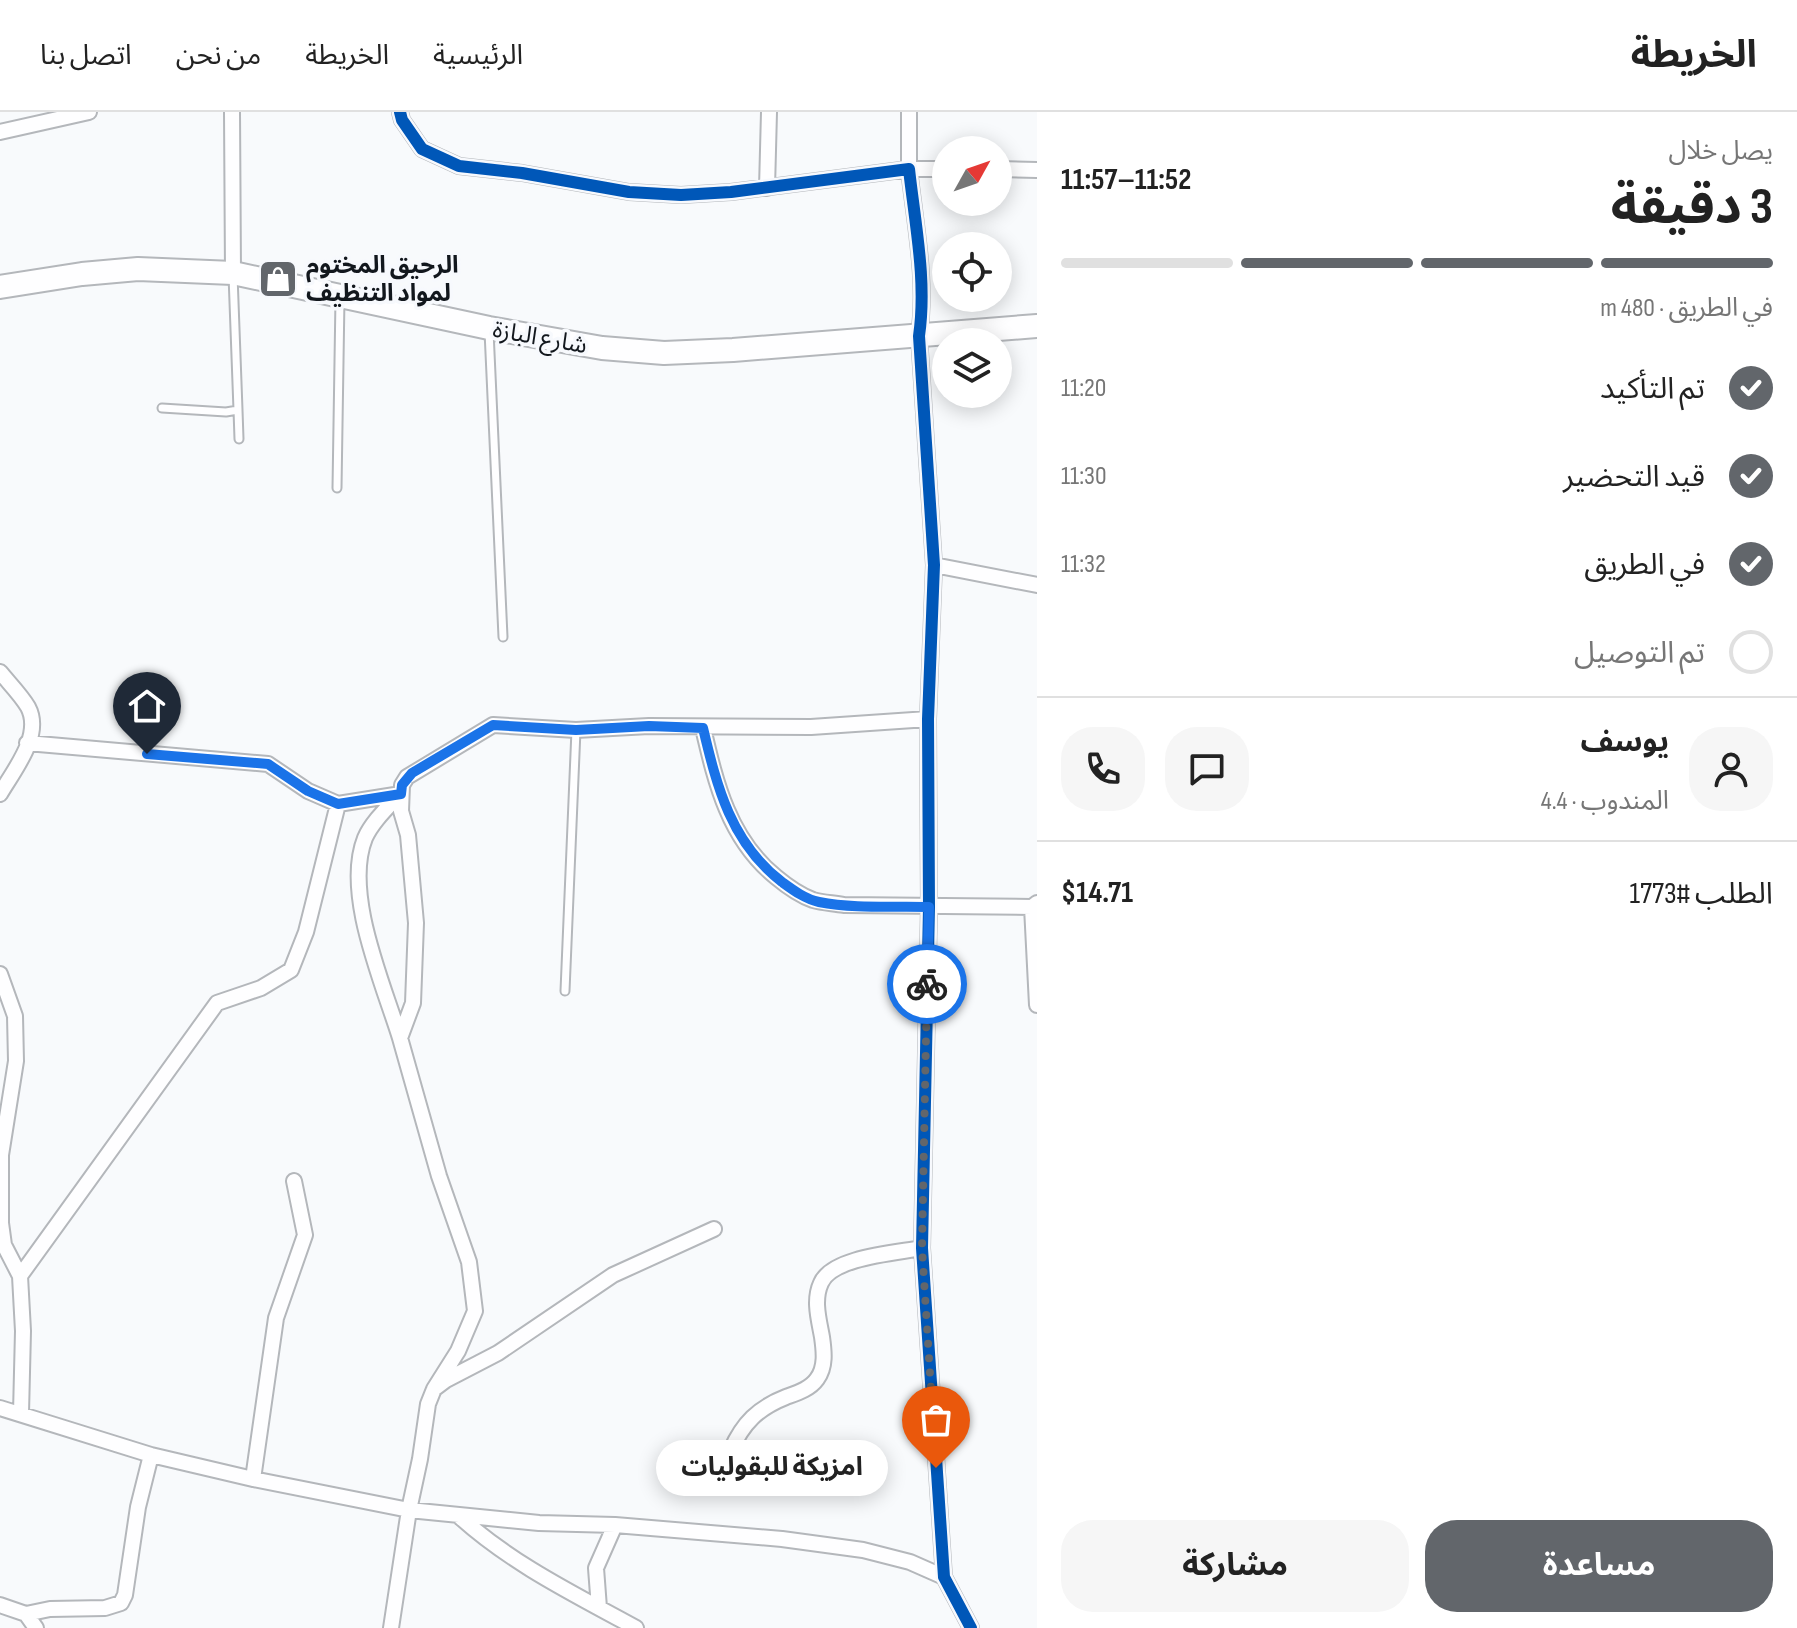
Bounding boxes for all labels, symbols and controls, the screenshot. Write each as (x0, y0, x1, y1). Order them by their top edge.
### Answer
text: الخريطة (1631, 33, 1757, 78)
text: اتصل بنا (40, 39, 132, 72)
text: من نحن (176, 39, 261, 72)
text: الخريطة (305, 39, 389, 72)
text: الرئيسية (433, 39, 523, 72)
north arrow (932, 136, 1012, 216)
map controls (932, 136, 1012, 408)
text: يصل خلال (1668, 136, 1773, 167)
text: 11:52–11:57 (1061, 162, 1191, 198)
text: 3 دقيقة (1611, 176, 1773, 239)
button: locate (932, 232, 1012, 312)
place label: الرحيق المختوم لمواد التنظيف (306, 251, 459, 308)
shop icon: الرحيق المختوم لمواد التنظيف (257, 258, 299, 300)
text: في الطريق · 480 m (1600, 293, 1773, 324)
street label: شارع البازة (490, 315, 589, 362)
button: layers (932, 328, 1012, 408)
icon: check (1729, 366, 1773, 410)
text: تم التأكيد (1600, 371, 1705, 407)
text: 11:20 (1061, 373, 1106, 404)
icon: check (1729, 454, 1773, 498)
text: قيد التحضير (1563, 459, 1705, 495)
text: 11:30 (1061, 461, 1107, 492)
icon: check (1729, 542, 1773, 586)
text: في الطريق (1584, 547, 1705, 583)
text: 11:32 (1061, 549, 1106, 580)
text: تم التوصيل (1574, 635, 1705, 671)
pin (113, 672, 181, 754)
icon: home (125, 684, 169, 728)
text: يوسف (1581, 724, 1669, 760)
button: phone (1061, 727, 1145, 811)
button: chat (1165, 727, 1249, 811)
button: person (1689, 727, 1773, 811)
text: المندوب · 4.4 (1541, 786, 1669, 817)
text: $14.71 (1061, 875, 1133, 911)
text: الطلب #1773 (1629, 876, 1773, 912)
courier (887, 944, 967, 1024)
icon: bike (905, 962, 949, 1006)
pin (902, 1386, 970, 1468)
icon: bag (914, 1398, 958, 1442)
callout: امزيكة للبقوليات (656, 1440, 888, 1496)
text: امزيكة للبقوليات (681, 1452, 863, 1483)
button: مشاركة (1061, 1520, 1409, 1612)
button: مساعدة (1425, 1520, 1773, 1612)

